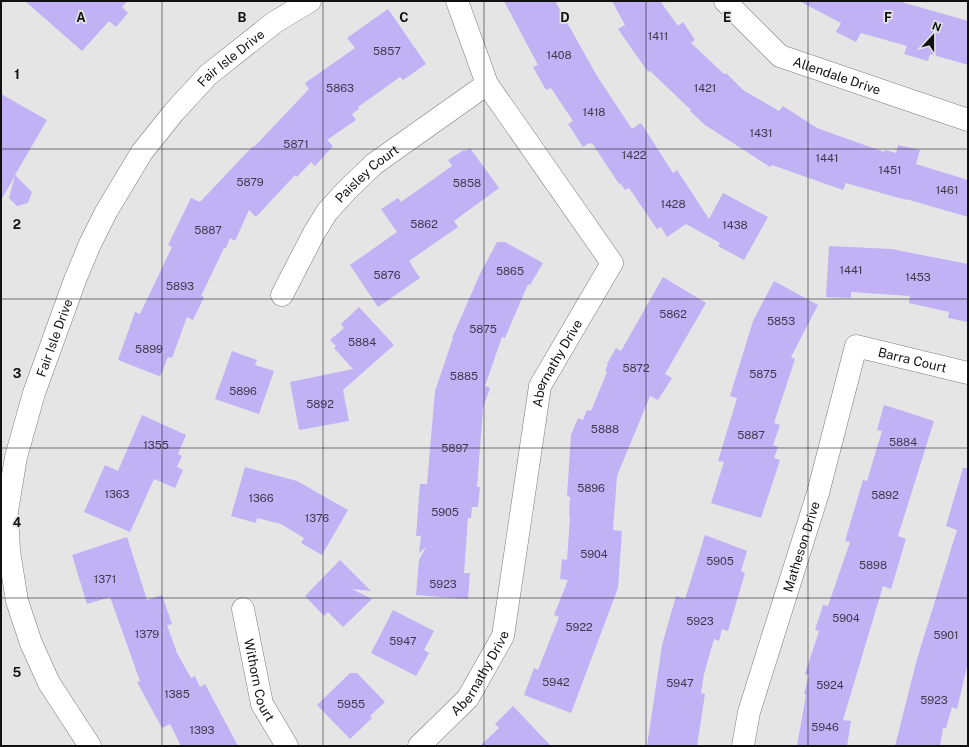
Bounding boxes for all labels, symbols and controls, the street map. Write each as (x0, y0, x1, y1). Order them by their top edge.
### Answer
text: A (76, 10, 86, 25)
text: B (238, 10, 247, 25)
text: C (399, 10, 409, 25)
text: D (560, 10, 570, 25)
text: E (723, 10, 731, 25)
text: F (884, 10, 892, 25)
north arrow (913, 16, 953, 56)
text: N (930, 20, 943, 34)
street label: Fair Isle Drive (194, 26, 267, 89)
house number: 1411 (648, 30, 668, 42)
house number: 5857 (373, 45, 401, 57)
house number: 1408 (546, 49, 572, 61)
street label: Allendale Drive (791, 54, 883, 97)
text: 1 (14, 67, 20, 82)
house number: 5863 (326, 82, 354, 94)
house number: 1421 (694, 82, 716, 94)
house number: 1418 (583, 106, 606, 118)
house number: 1431 (750, 127, 772, 139)
house number: 5871 (283, 138, 309, 150)
street label: Paisley Court (332, 142, 401, 206)
house number: 1422 (622, 149, 647, 161)
house number: 1441 (816, 152, 838, 164)
house number: 1451 (879, 164, 901, 176)
house number: 5879 (236, 176, 264, 188)
house number: 5858 (453, 177, 481, 189)
house number: 1461 (936, 184, 958, 196)
house number: 1428 (660, 198, 686, 210)
text: 2 (13, 217, 21, 232)
house number: 5862 (410, 218, 438, 230)
house number: 1438 (722, 219, 748, 231)
house number: 5887 (194, 224, 222, 236)
house number: 1441 (840, 264, 862, 276)
house number: 5865 (496, 265, 524, 277)
house number: 5876 (373, 269, 401, 281)
house number: 1453 (905, 271, 931, 283)
house number: 5893 (166, 280, 194, 292)
street label: Fair Isle Drive (33, 297, 75, 379)
house number: 5862 (659, 308, 687, 320)
house number: 5853 (767, 315, 795, 327)
street label: Abernathy Drive (529, 316, 585, 408)
house number: 5875 (469, 323, 497, 335)
house number: 5884 (348, 336, 376, 348)
house number: 5899 (135, 343, 163, 355)
street label: Barra Court (877, 344, 948, 375)
house number: 5872 (622, 362, 650, 374)
text: 3 (13, 366, 22, 381)
house number: 5875 (749, 368, 777, 380)
house number: 5885 (450, 370, 478, 382)
house number: 5896 (229, 385, 257, 397)
house number: 5892 (306, 398, 334, 410)
house number: 5888 (591, 423, 619, 435)
house number: 5887 (737, 429, 765, 441)
house number: 5884 (889, 436, 917, 448)
house number: 1355 (143, 439, 169, 451)
house number: 5897 (441, 442, 469, 454)
house number: 5896 (577, 482, 605, 494)
house number: 1363 (104, 488, 130, 500)
house number: 5892 (871, 489, 899, 501)
house number: 1366 (249, 492, 274, 504)
street label: Matheson Drive (780, 499, 822, 594)
house number: 5905 (431, 506, 459, 518)
house number: 1376 (305, 512, 329, 524)
text: 4 (13, 515, 22, 530)
house number: 5904 (580, 548, 608, 560)
house number: 5905 (706, 555, 734, 567)
house number: 5898 (859, 559, 887, 571)
house number: 1371 (94, 573, 116, 585)
house number: 5923 (429, 578, 457, 590)
house number: 5904 (832, 612, 860, 624)
house number: 5923 (686, 615, 714, 627)
house number: 5922 (565, 621, 593, 633)
house number: 1379 (135, 628, 159, 640)
house number: 5901 (933, 629, 959, 641)
street label: Abernathy Drive (448, 630, 511, 718)
house number: 5947 (389, 635, 417, 647)
street label: Withorn Court (242, 637, 278, 724)
text: 5 (13, 665, 22, 680)
house number: 5942 (542, 676, 570, 688)
house number: 5947 (666, 677, 694, 689)
house number: 5924 (816, 679, 844, 691)
house number: 1385 (164, 688, 190, 700)
house number: 5923 (920, 694, 948, 706)
house number: 5955 (337, 698, 365, 710)
house number: 5946 (811, 721, 839, 733)
house number: 1393 (189, 724, 215, 736)

